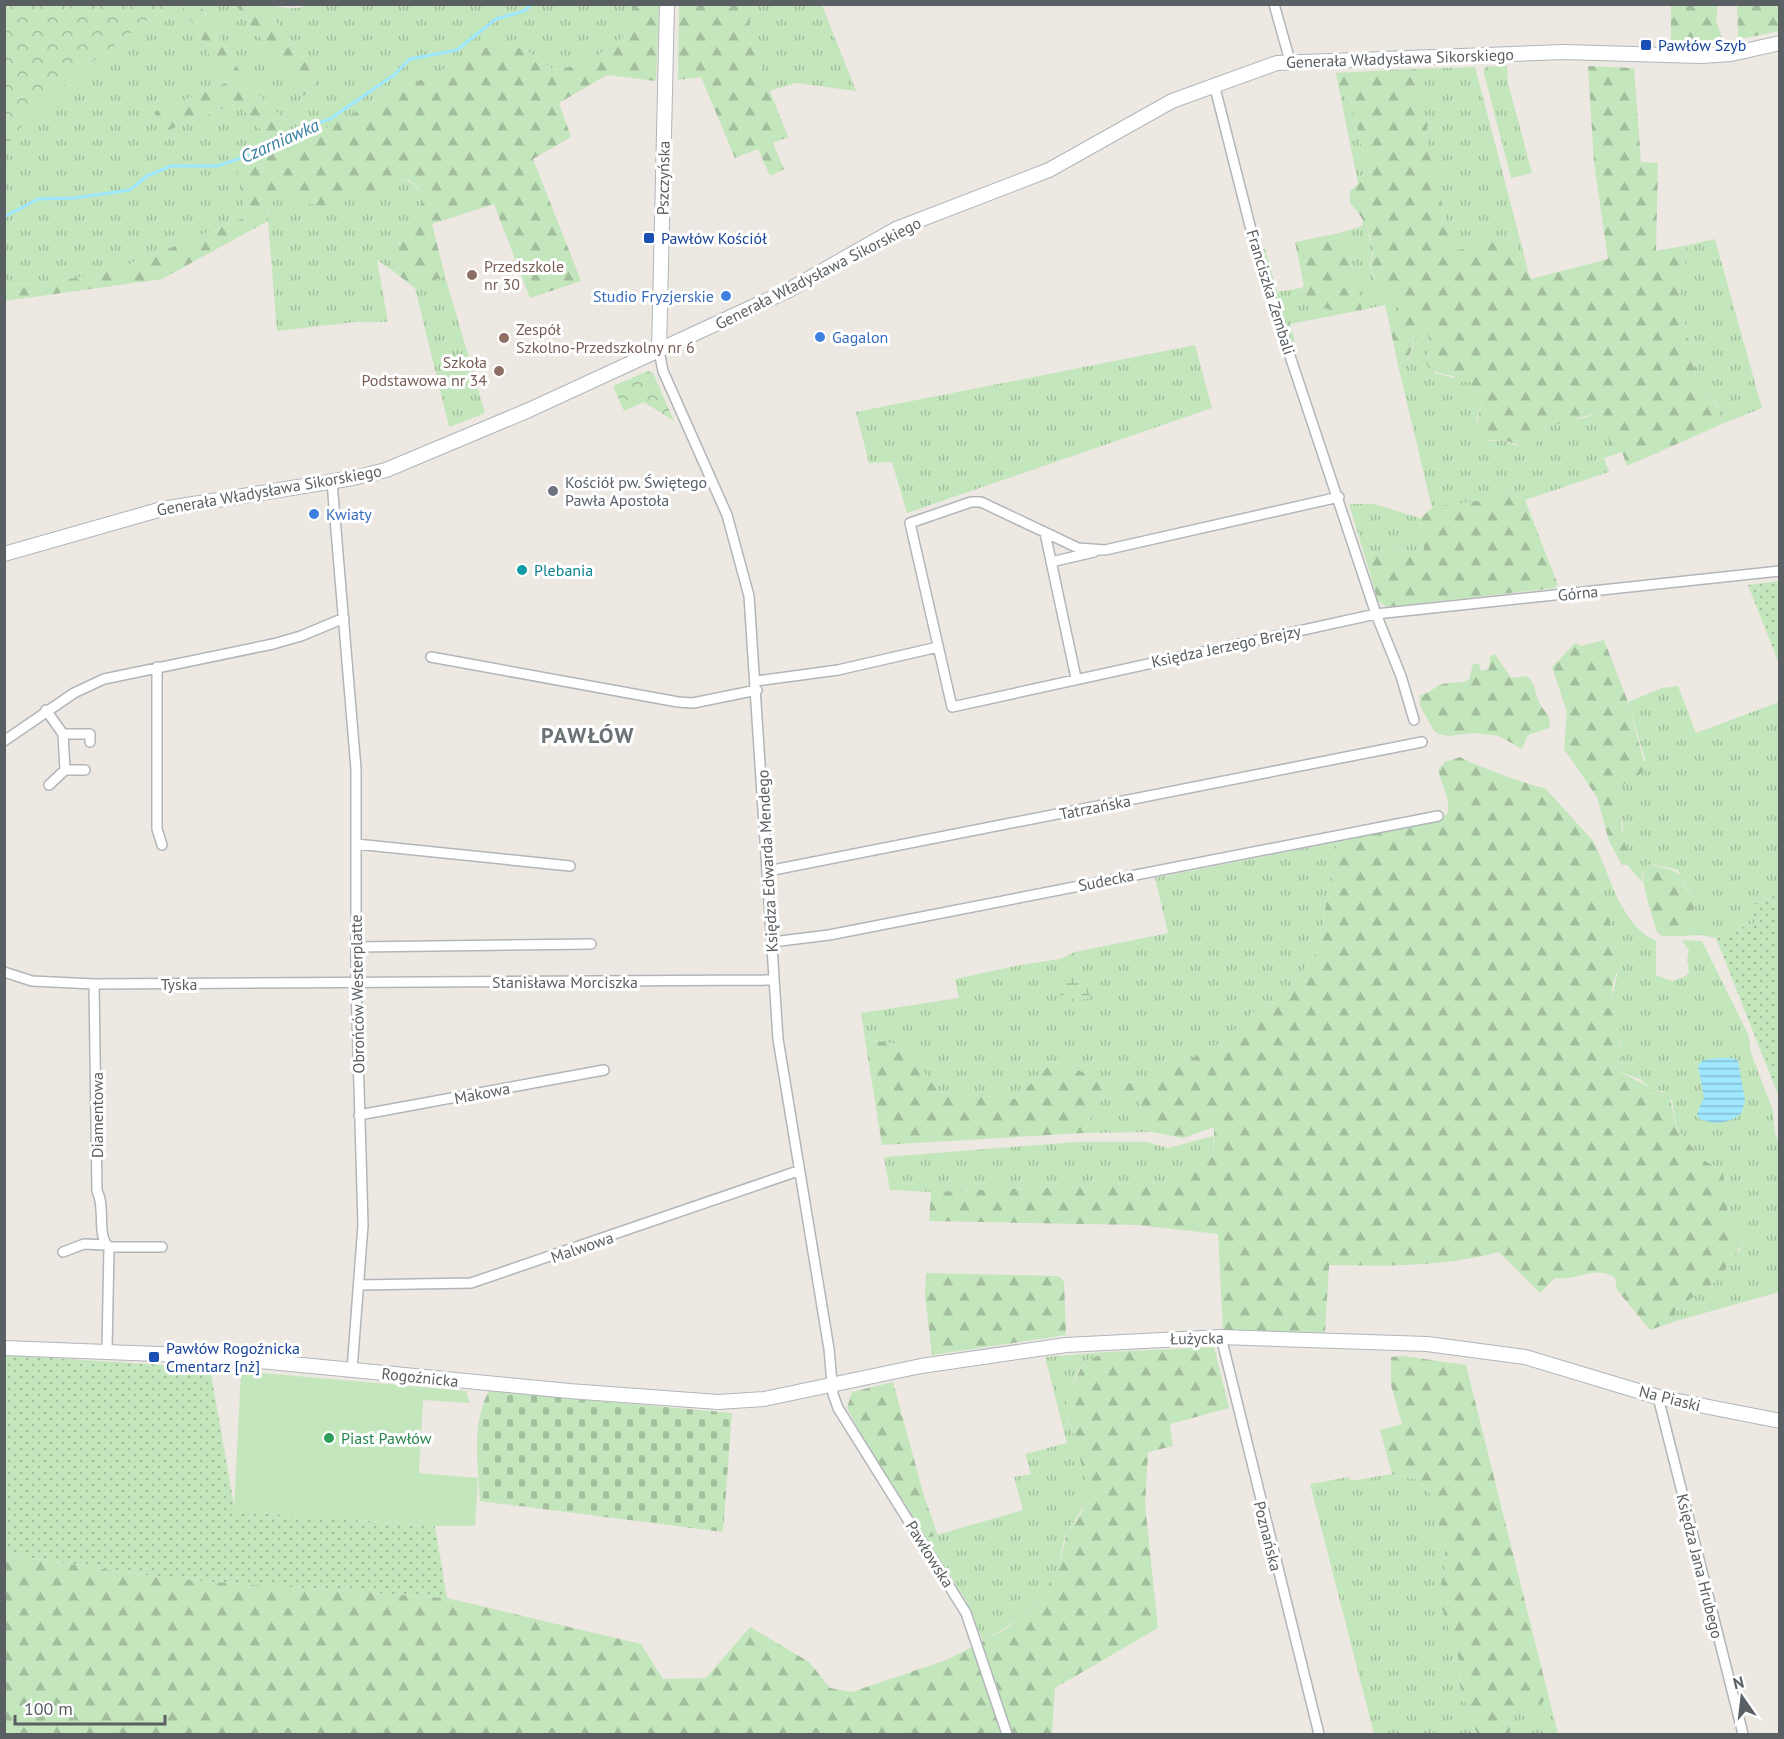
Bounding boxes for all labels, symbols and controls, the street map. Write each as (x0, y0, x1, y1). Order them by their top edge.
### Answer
place label: Pawłów Szyb (1658, 35, 1746, 55)
marker: Pawłów Szyb (1639, 38, 1653, 52)
street label: Generała Władysława Sikorskiego (1286, 44, 1514, 72)
water label: Czarniawka (237, 113, 323, 168)
street label: Pszczyńska (652, 141, 674, 215)
street label: Generała Władysława Sikorskiego (712, 212, 924, 334)
street label: Franciszka Zembali (1242, 227, 1300, 357)
place label: Pawłów Kościół (661, 228, 767, 248)
marker: Pawłów Kościół (642, 231, 656, 245)
place label: Przedszkole nr 30 (484, 256, 564, 294)
marker: Przedszkole nr 30 (465, 268, 479, 282)
place label: Studio Fryzjerskie (593, 286, 714, 306)
marker: Studio Fryzjerskie (719, 289, 733, 303)
place label: Zespół Szkolno-Przedszkolny nr 6 (516, 319, 695, 357)
place label: Gagalon (832, 327, 888, 347)
marker: Gagalon (813, 330, 827, 344)
marker: Zespół Szkolno-Przedszkolny nr 6 (497, 331, 511, 345)
place label: Szkoła Podstawowa nr 34 (361, 352, 487, 390)
marker: Szkoła Podstawowa nr 34 (492, 364, 506, 378)
street label: Generała Władysława Sikorskiego (155, 460, 383, 520)
place label: Kościół pw. Świętego Pawła Apostoła (565, 472, 707, 510)
marker: Kościół pw. Świętego Pawła Apostoła (546, 484, 560, 498)
place label: Kwiaty (326, 504, 372, 524)
marker: Kwiaty (307, 507, 321, 521)
place label: Plebania (534, 560, 593, 580)
marker: Plebania (515, 563, 529, 577)
street label: Górna (1557, 581, 1599, 605)
street label: Księdza Jerzego Brejzy (1149, 620, 1303, 672)
district label: PAWŁÓW (541, 721, 635, 749)
street label: Księdza Edwarda Mendego (752, 769, 782, 953)
street label: Tatrzańska (1058, 790, 1132, 824)
street label: Sudecka (1076, 865, 1136, 895)
street label: Obrońców Westerplatte (346, 914, 368, 1074)
street label: Stanisława Morciszka (492, 972, 638, 992)
street label: Tyska (161, 974, 197, 994)
street label: Diamentowa (87, 1072, 107, 1158)
street label: Makowa (453, 1078, 511, 1108)
street label: Malwowa (548, 1227, 616, 1267)
street label: Łużycka (1170, 1328, 1224, 1348)
place label: Pawłów Rogoźnicka Cmentarz [nż] (166, 1338, 300, 1376)
marker: Pawłów Rogoźnicka Cmentarz [nż] (147, 1350, 161, 1364)
street label: Rogoźnicka (381, 1363, 459, 1391)
street label: Na Piaski (1637, 1381, 1703, 1415)
place label: Piast Pawłów (341, 1428, 432, 1448)
marker: Piast Pawłów (322, 1431, 336, 1445)
street label: Księdza Jana Hrubego (1672, 1492, 1728, 1640)
street label: Poznańska (1250, 1499, 1286, 1573)
street label: Pawłowska (902, 1517, 958, 1591)
north arrow (1712, 1667, 1772, 1727)
text: N (1731, 1671, 1746, 1693)
scale bar (15, 1688, 165, 1726)
text: 100 m (24, 1697, 73, 1720)

